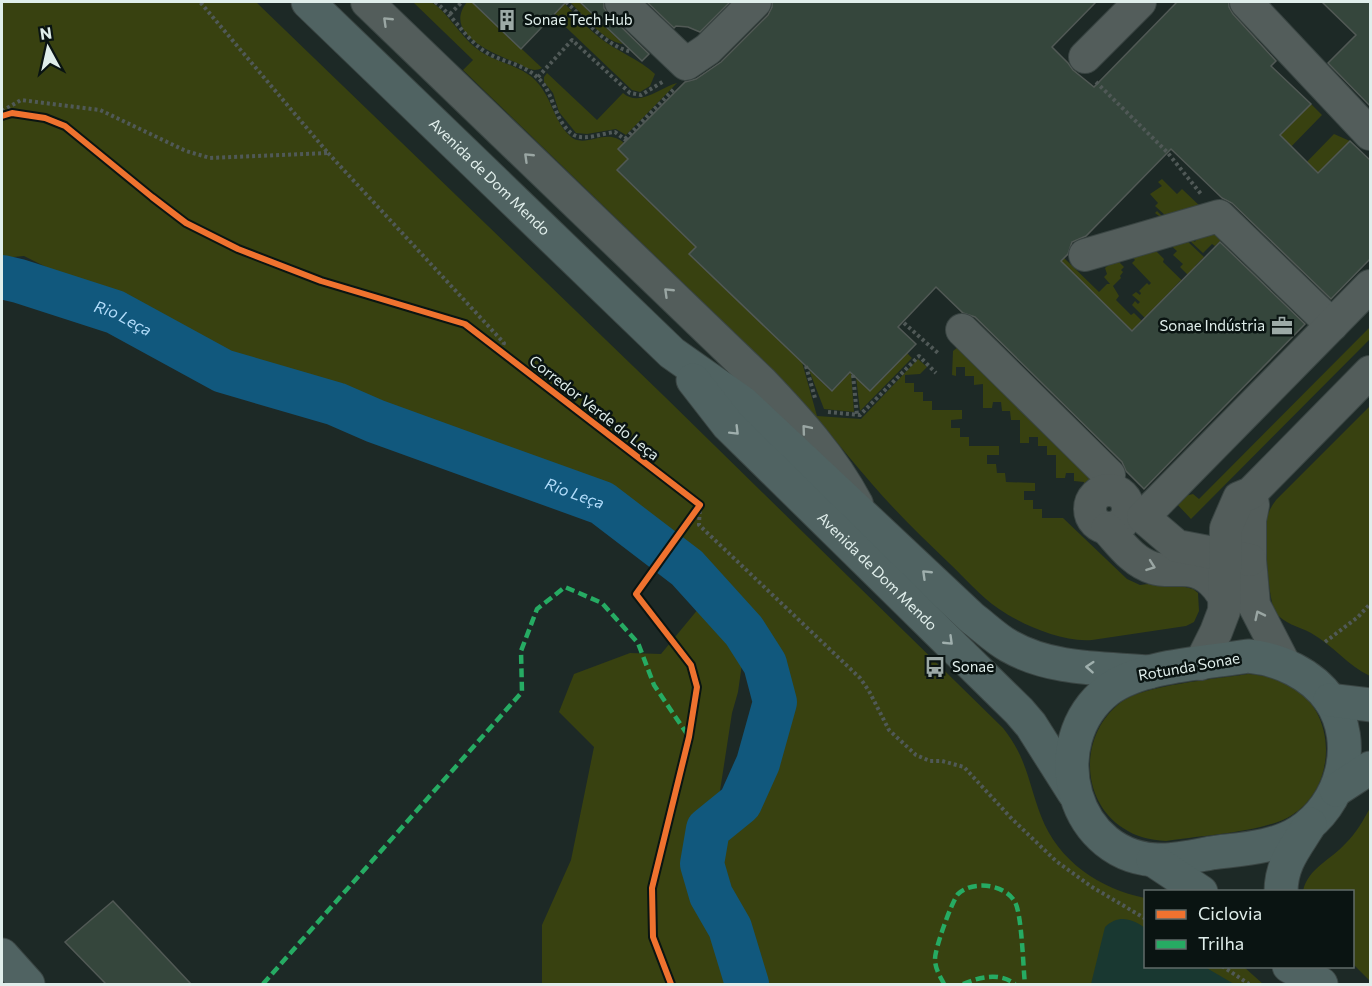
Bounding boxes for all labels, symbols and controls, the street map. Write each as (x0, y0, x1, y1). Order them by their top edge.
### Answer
building icon: Sonae Tech Hub (495, 8, 519, 32)
place label: Sonae Tech Hub (524, 10, 633, 28)
north arrow (18, 18, 78, 78)
one-way arrow (384, 18, 395, 29)
text: N (39, 22, 53, 43)
street label: Avenida de Dom Mendo (426, 114, 554, 239)
one-way arrow (524, 153, 535, 164)
one-way arrow (664, 288, 675, 299)
water label: Rio Leça (92, 296, 155, 339)
office icon: Sonae Indústria (1270, 314, 1294, 338)
place label: Sonae Indústria (1160, 316, 1265, 334)
street label: Corredor Verde do Leça (526, 351, 663, 464)
one-way arrow (727, 424, 738, 435)
one-way arrow (802, 425, 813, 436)
water label: Rio Leça (543, 473, 607, 512)
street label: Avenida de Dom Mendo (814, 508, 941, 634)
one-way arrow (1145, 559, 1155, 572)
one-way arrow (922, 571, 933, 582)
one-way arrow (1255, 611, 1267, 622)
one-way arrow (942, 634, 953, 645)
street label: Rotunda Sonae (1137, 648, 1241, 684)
bus stop icon: Sonae (923, 655, 947, 679)
place label: Sonae (952, 657, 994, 675)
one-way arrow (1086, 661, 1095, 674)
legend (1144, 890, 1354, 968)
text: Ciclovia (1198, 902, 1262, 924)
text: Trilha (1198, 932, 1244, 954)

